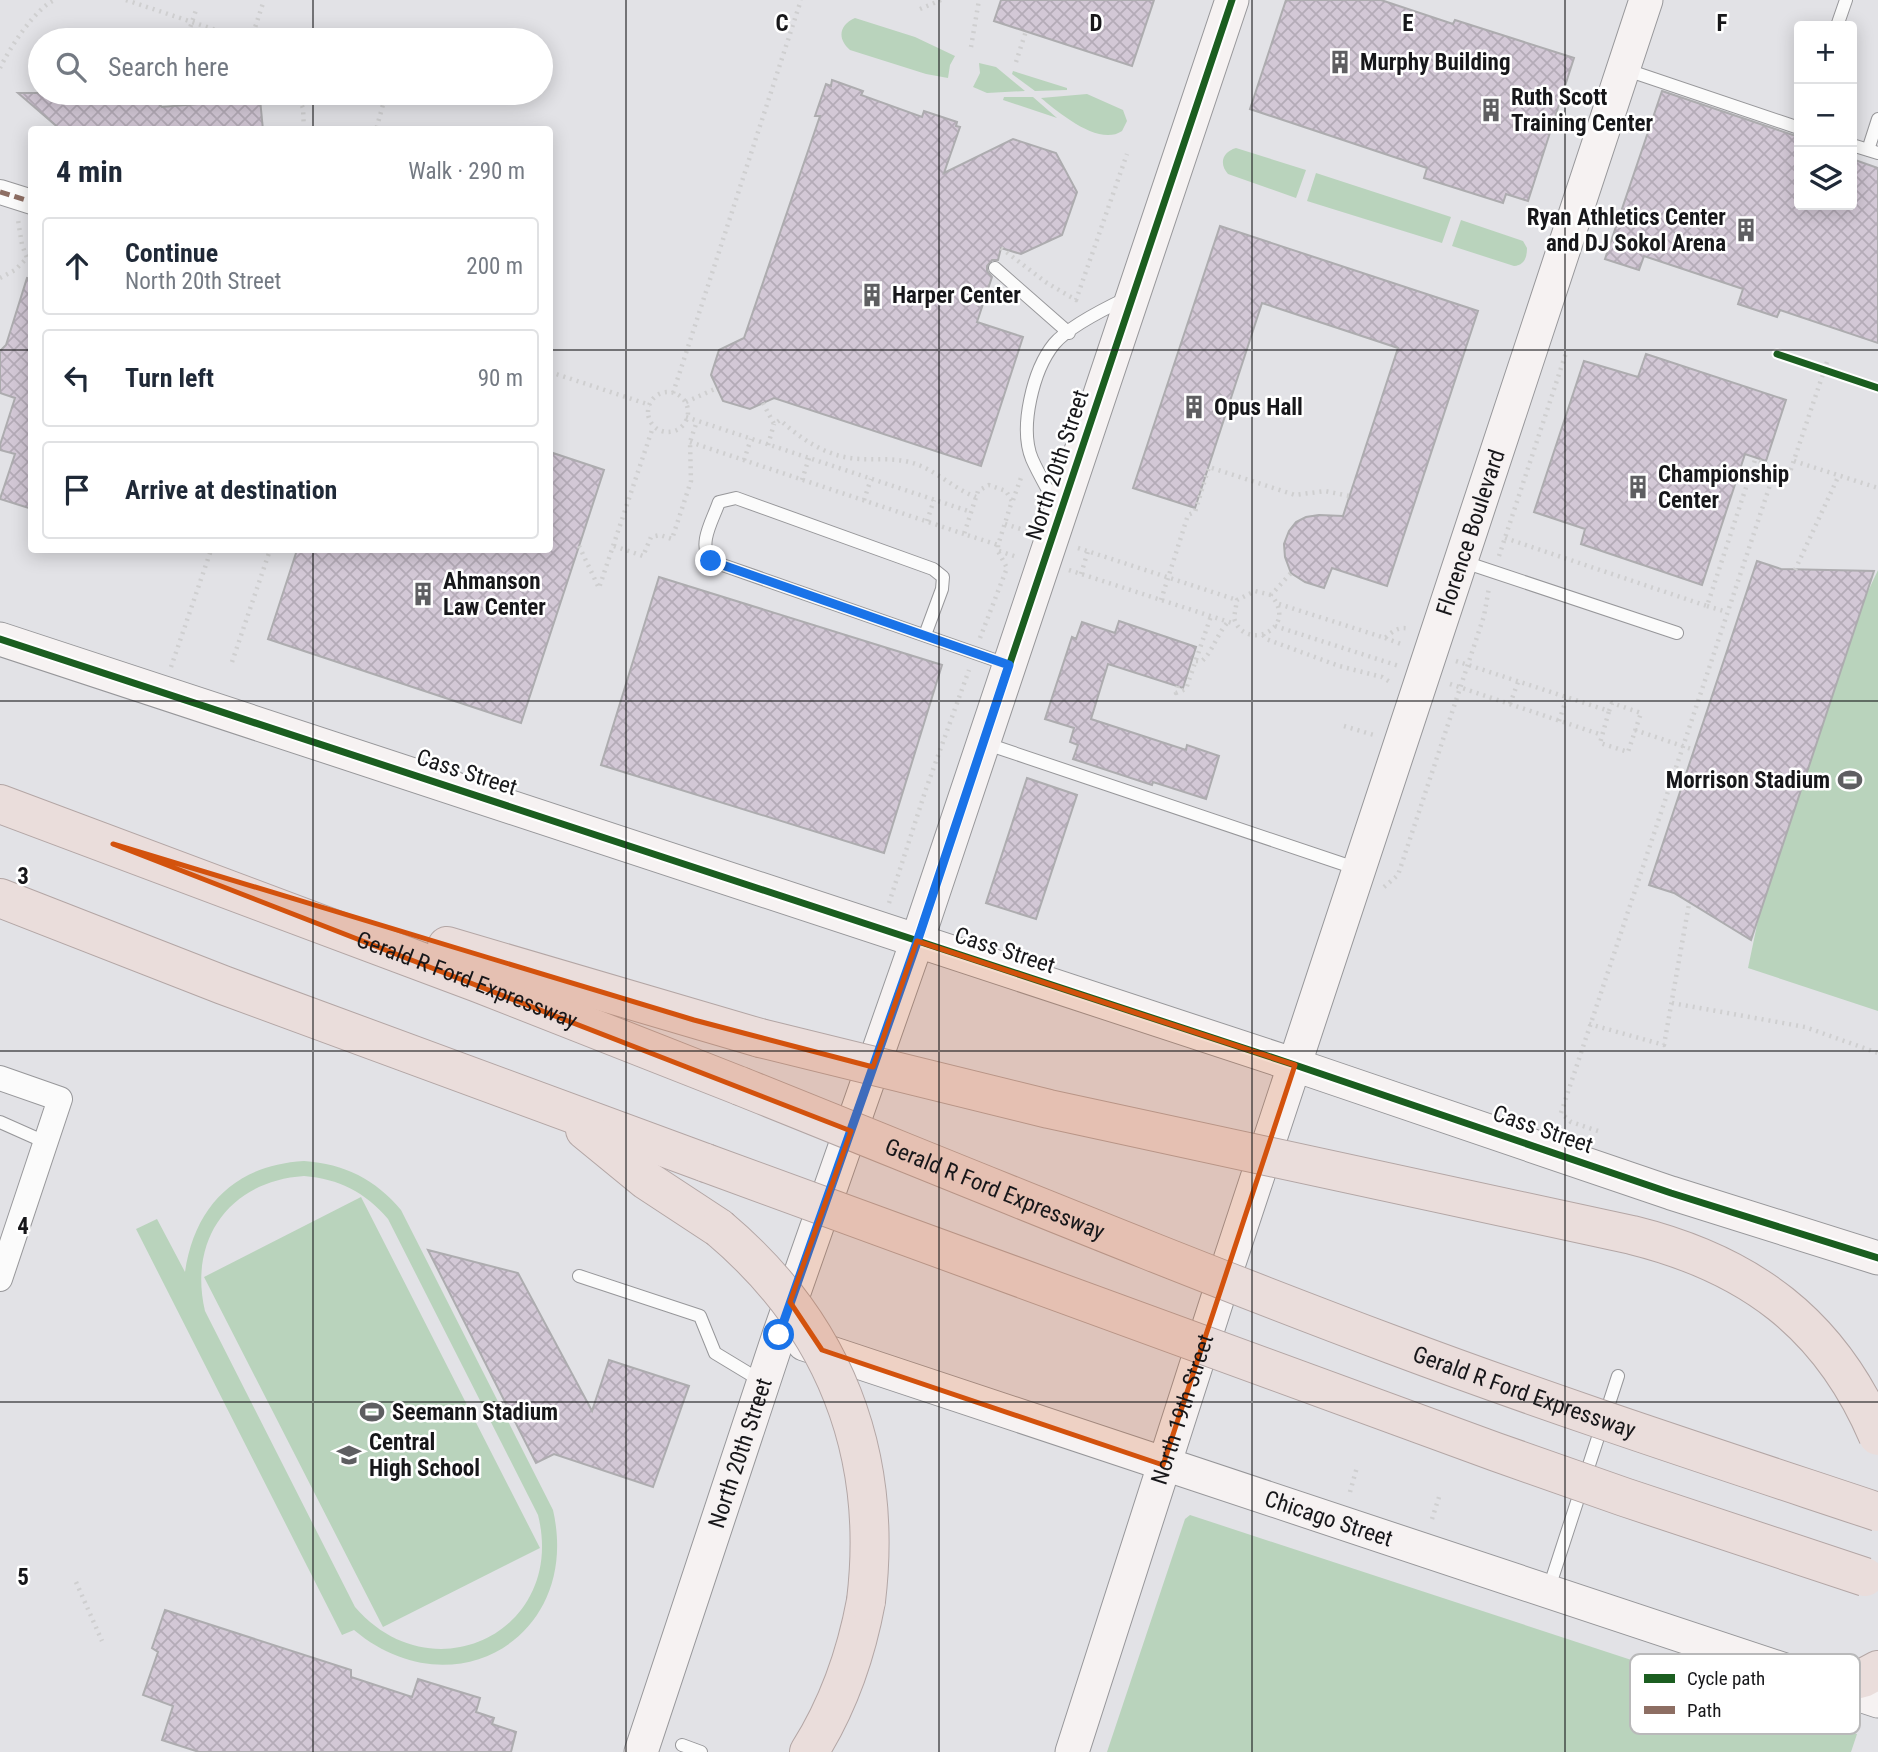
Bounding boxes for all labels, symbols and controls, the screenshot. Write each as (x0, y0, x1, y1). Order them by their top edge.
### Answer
text: C (775, 10, 789, 37)
text: D (1090, 10, 1103, 37)
text: E (1402, 10, 1414, 37)
text: F (1717, 10, 1728, 37)
map controls (1794, 21, 1857, 210)
button: + (1794, 21, 1857, 84)
search box (28, 28, 553, 105)
icon: search (52, 48, 90, 86)
building icon: Murphy Building (1326, 48, 1354, 76)
place label: Murphy Building (1360, 49, 1511, 76)
text: Search here (108, 52, 229, 82)
place label: Ruth Scott Training Center (1511, 84, 1653, 137)
button: − (1794, 84, 1857, 147)
building icon: Ruth Scott Training Center (1477, 96, 1505, 124)
button: layers (1794, 147, 1857, 210)
text: 4 min (56, 154, 123, 189)
text: Walk · 290 m (408, 158, 525, 185)
place label: Ryan Athletics Center and DJ Sokol Arena (1527, 204, 1726, 257)
building icon: Ryan Athletics Center and DJ Sokol Arena (1732, 216, 1760, 244)
text: Continue (125, 238, 218, 268)
icon: ahead (58, 247, 96, 285)
text: 200 m (466, 253, 523, 280)
text: North 20th Street (125, 268, 281, 295)
building icon: Harper Center (858, 281, 886, 309)
place label: Harper Center (892, 282, 1021, 309)
icon: left (58, 359, 96, 397)
text: Turn left (125, 363, 214, 393)
text: 90 m (478, 365, 523, 392)
street label: North 20th Street (1020, 387, 1094, 544)
building icon: Opus Hall (1180, 393, 1208, 421)
place label: Opus Hall (1214, 394, 1303, 421)
street label: Florence Boulevard (1431, 446, 1511, 619)
place label: Championship Center (1658, 461, 1789, 514)
icon: arrive (58, 471, 96, 509)
building icon: Championship Center (1624, 473, 1652, 501)
text: Arrive at destination (125, 475, 337, 505)
route end (695, 545, 726, 576)
place label: Ahmanson Law Center (443, 568, 546, 621)
building icon: Ahmanson Law Center (409, 580, 437, 608)
street label: Cass Street (413, 744, 521, 801)
sports icon: Morrison Stadium (1836, 766, 1864, 794)
place label: Morrison Stadium (1666, 767, 1830, 794)
text: 3 (17, 863, 29, 890)
street label: Cass Street (951, 922, 1059, 979)
street label: Gerald R Ford Expressway (353, 926, 581, 1035)
street label: Cass Street (1489, 1100, 1597, 1159)
street label: Gerald R Ford Expressway (881, 1133, 1109, 1246)
text: 4 (17, 1213, 29, 1240)
route start (763, 1319, 794, 1350)
street label: North 19th Street (1146, 1331, 1219, 1488)
street label: Gerald R Ford Expressway (1409, 1341, 1639, 1444)
street label: North 20th Street (703, 1375, 778, 1532)
sports icon: Seemann Stadium (358, 1398, 386, 1426)
place label: Seemann Stadium (392, 1399, 558, 1426)
place label: Central High School (369, 1429, 480, 1482)
school or university icon: Central High School (335, 1441, 363, 1469)
street label: Chicago Street (1261, 1485, 1396, 1553)
text: 5 (17, 1564, 29, 1591)
legend (1630, 1654, 1860, 1734)
text: Cycle path (1687, 1667, 1765, 1690)
text: Path (1687, 1699, 1721, 1722)

